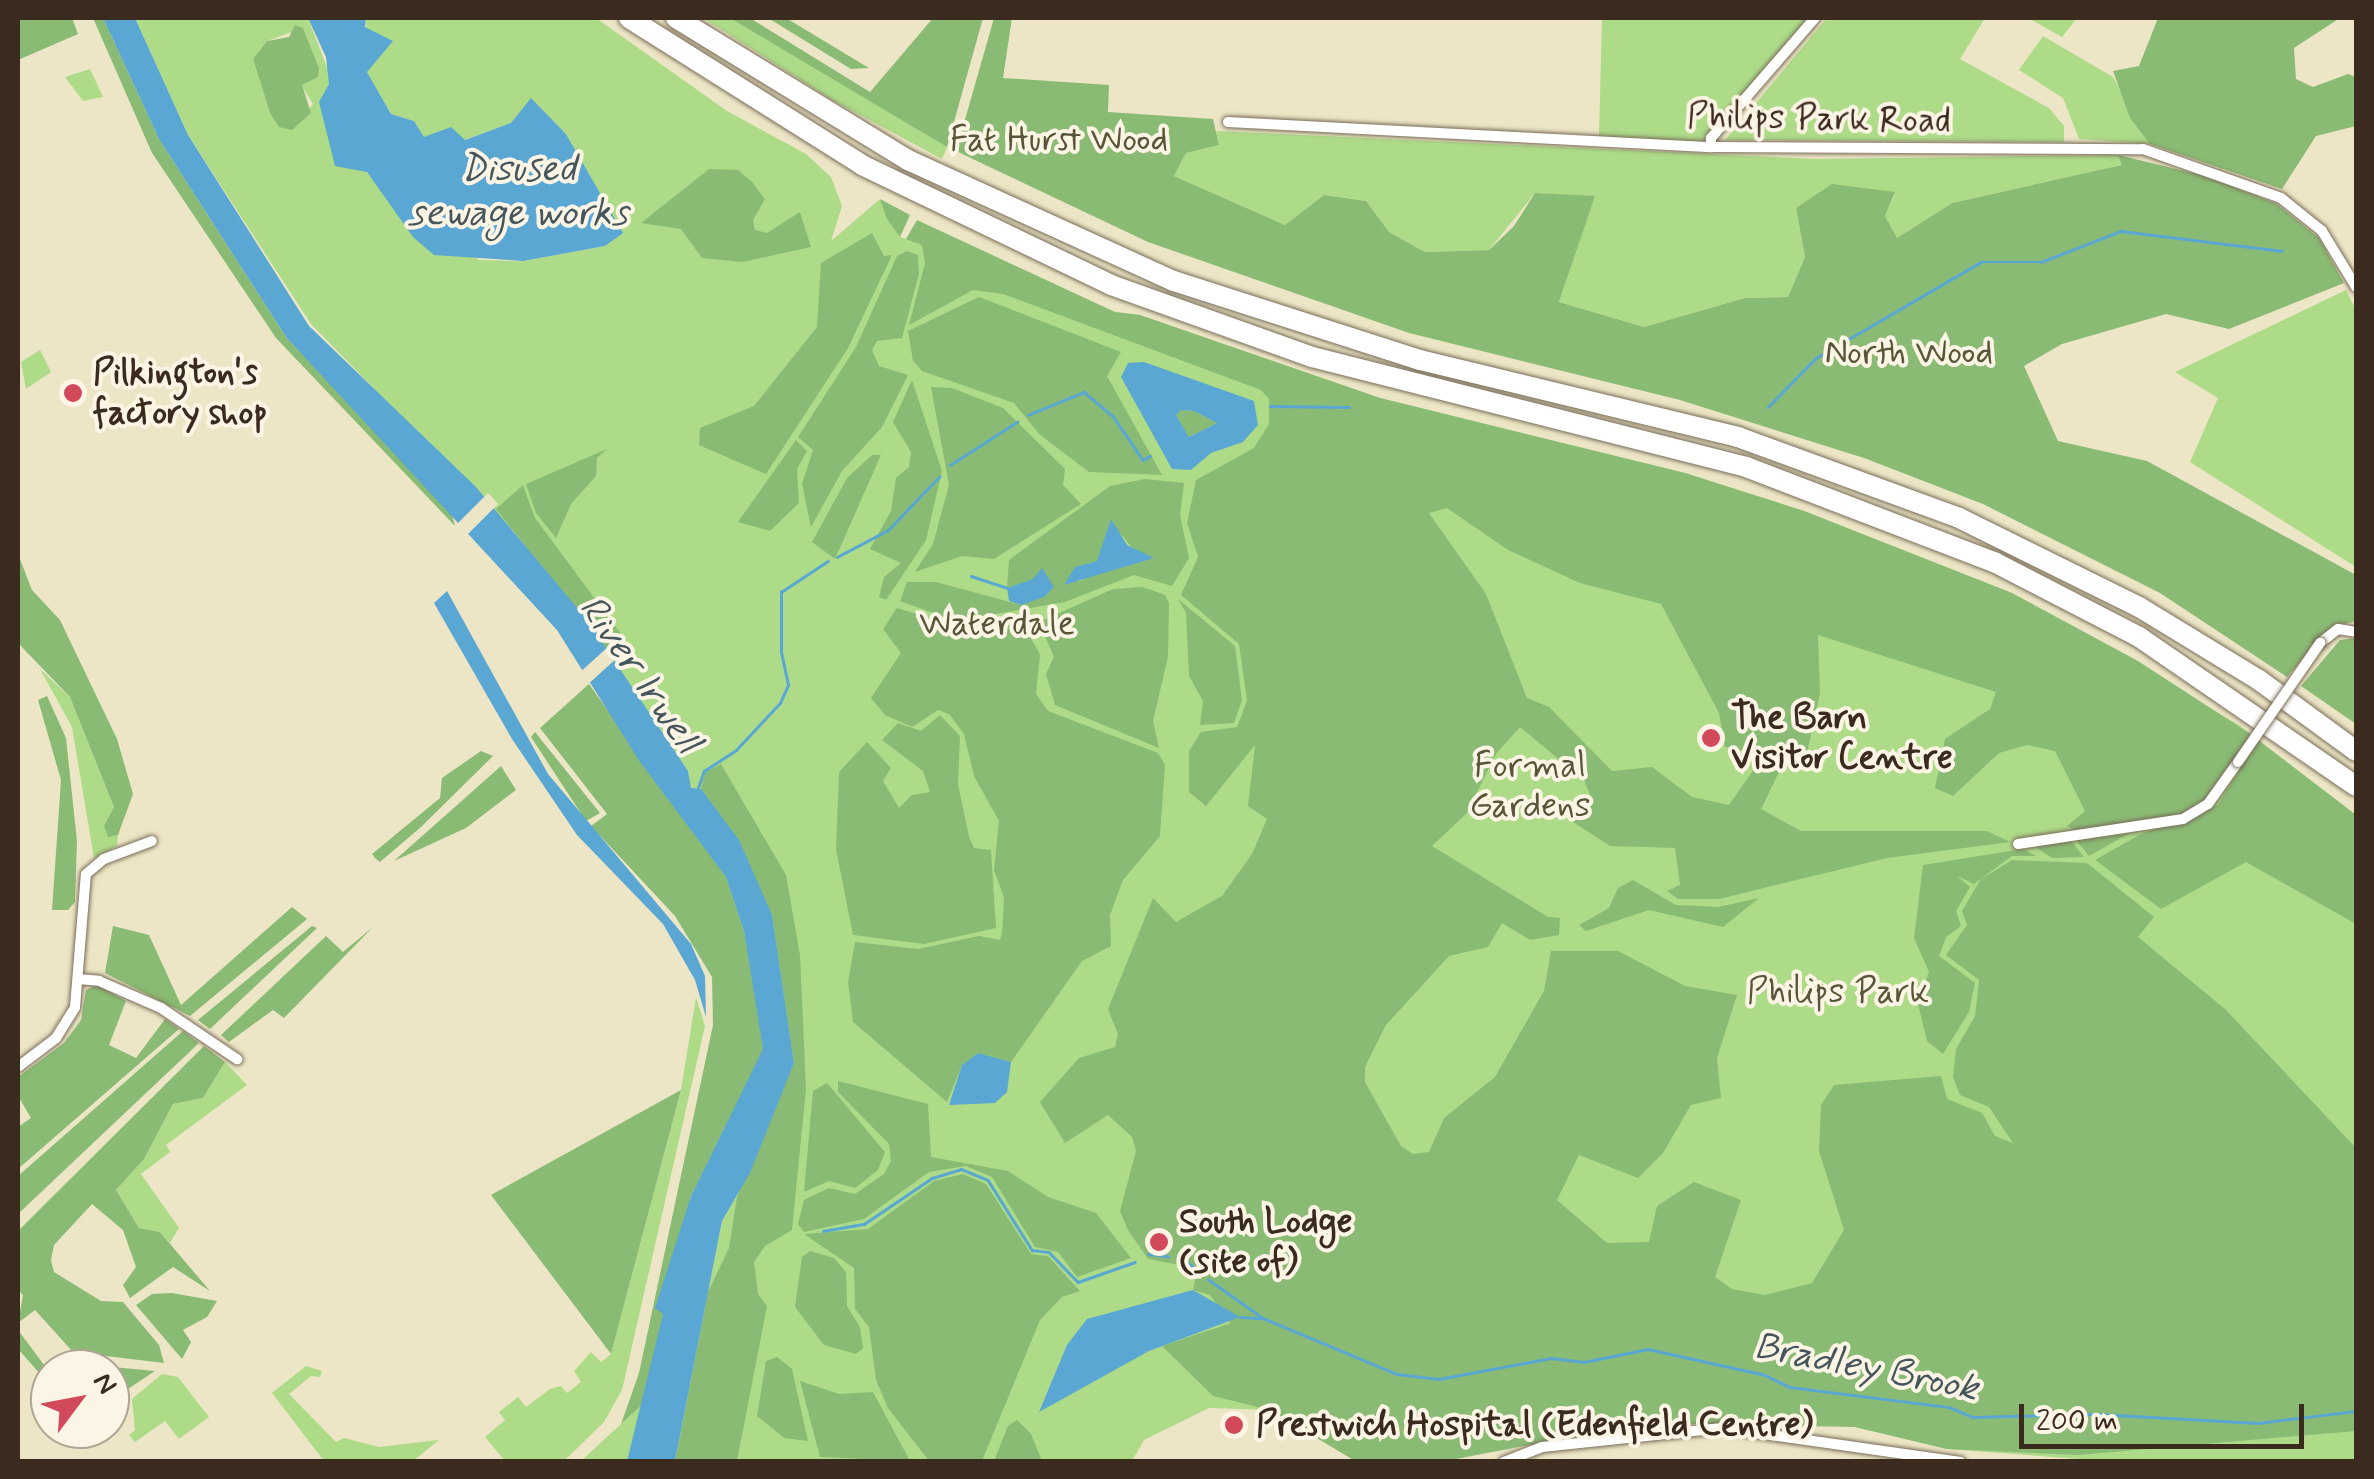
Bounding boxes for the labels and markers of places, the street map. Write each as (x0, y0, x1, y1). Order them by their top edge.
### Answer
place label: Pilkington's factory shop (93, 352, 267, 434)
marker: Pilkington's factory shop (62, 382, 84, 404)
place label: The Barn Visitor Centre (1731, 697, 1946, 779)
marker: The Barn Visitor Centre (1700, 727, 1722, 749)
place label: South Lodge (site of) (1179, 1201, 1352, 1283)
marker: South Lodge (site of) (1148, 1231, 1170, 1253)
place label: Prestwich Hospital (Edenfield Centre) (1256, 1404, 1819, 1446)
marker: Prestwich Hospital (Edenfield Centre) (1221, 1412, 1247, 1438)

